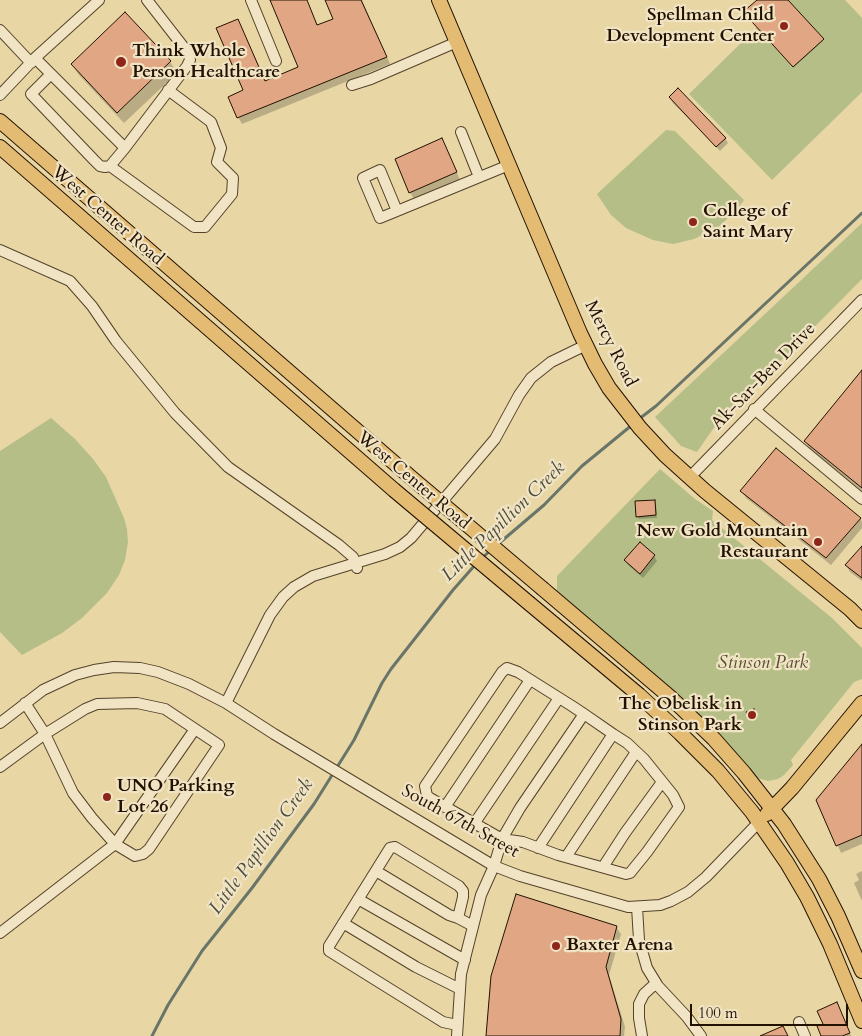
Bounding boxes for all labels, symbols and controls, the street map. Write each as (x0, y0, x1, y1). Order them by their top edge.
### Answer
place label: Spellman Child Development Center (606, 5, 774, 48)
marker: Spellman Child Development Center (778, 20, 790, 32)
place label: Think Whole Person Healthcare (132, 41, 280, 84)
marker: Think Whole Person Healthcare (114, 55, 128, 69)
street label: West Center Road (46, 161, 168, 271)
place label: College of Saint Mary (703, 201, 793, 243)
marker: College of Saint Mary (687, 216, 699, 228)
street label: Mercy Road (579, 297, 641, 391)
street label: Ak-Sar-Ben Drive (707, 319, 821, 435)
street label: West Center Road (352, 427, 474, 535)
water label: Little Papillion Creek (438, 457, 570, 587)
place label: New Gold Mountain Restaurant (636, 521, 808, 564)
marker: New Gold Mountain Restaurant (812, 536, 824, 548)
park label: Stinson Park (718, 653, 808, 675)
place label: The Obelisk in Stinson Park (618, 694, 742, 736)
marker: The Obelisk in Stinson Park (746, 709, 758, 721)
water label: Little Papillion Creek (205, 775, 319, 919)
place label: UNO Parking Lot 26 (117, 776, 234, 819)
street label: South 67th Street (397, 781, 523, 863)
marker: UNO Parking Lot 26 (101, 791, 113, 803)
place label: Baxter Arena (566, 935, 673, 957)
marker: Baxter Arena (550, 940, 562, 952)
scale bar (692, 994, 850, 1026)
text: 100 m (698, 1003, 738, 1023)

